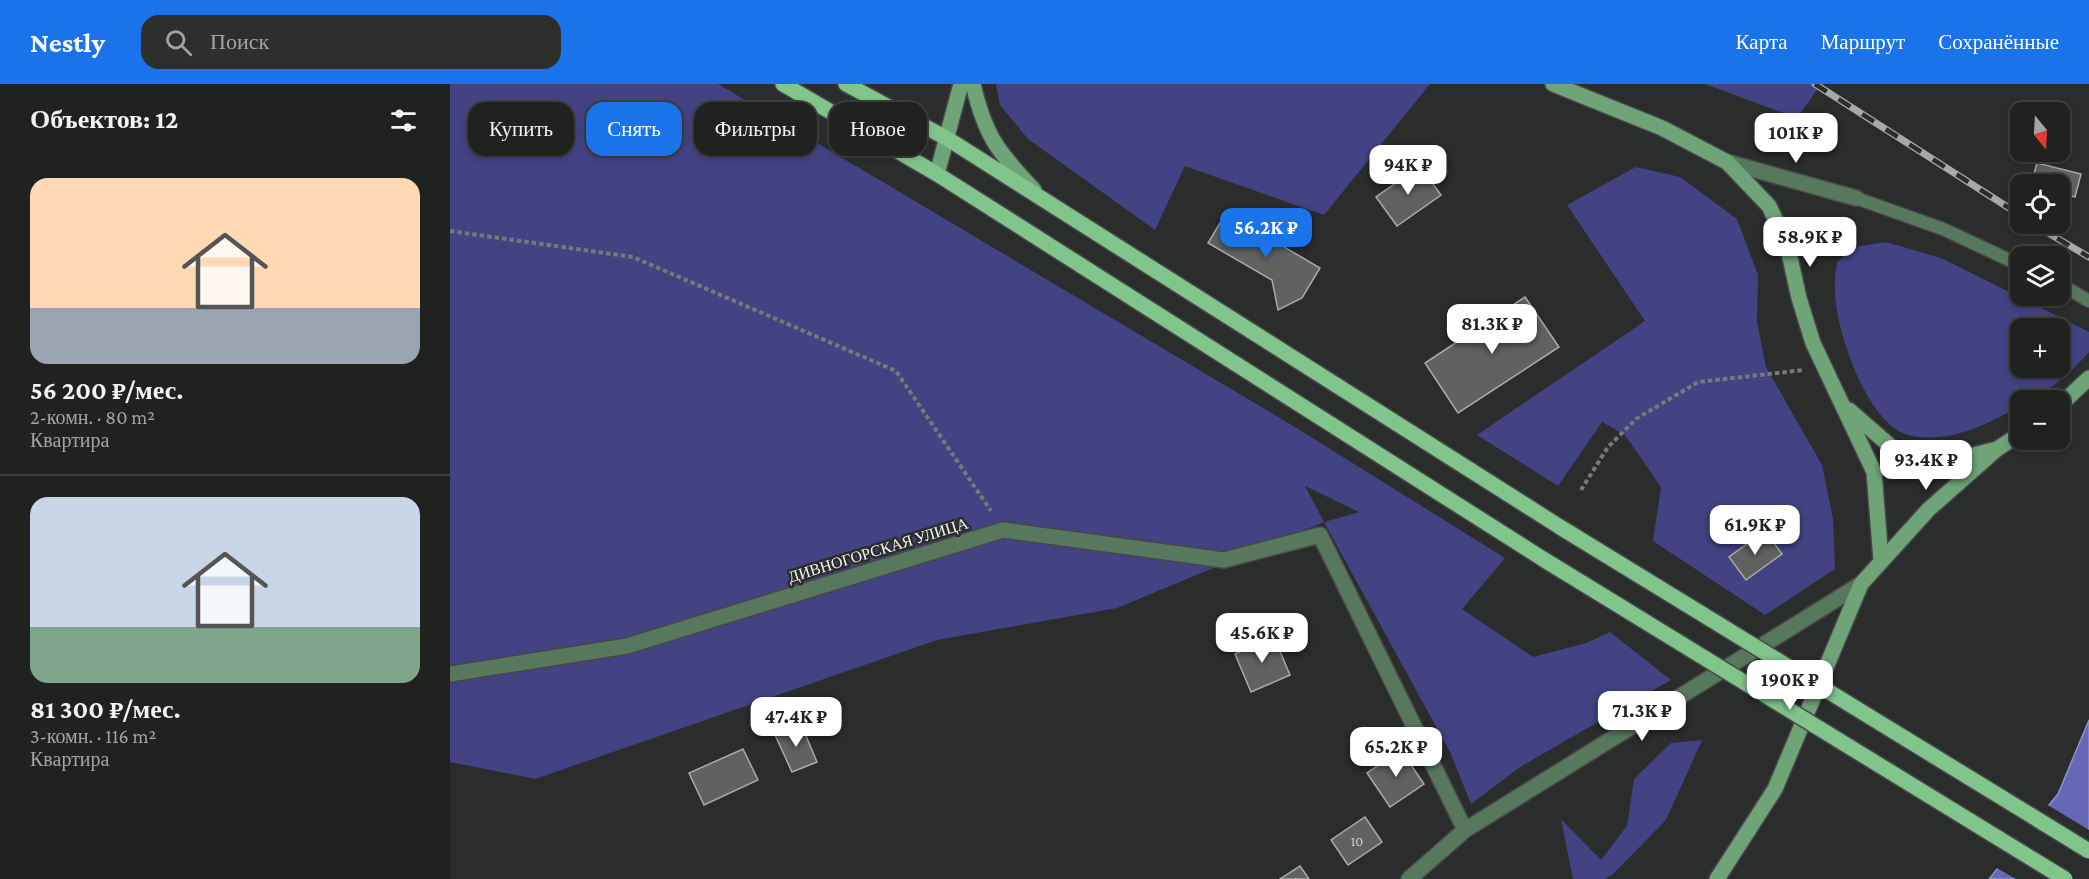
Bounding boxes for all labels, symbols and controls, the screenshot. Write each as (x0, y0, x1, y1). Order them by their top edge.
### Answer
search box (141, 15, 561, 69)
icon: search (162, 26, 195, 59)
text: Nestly (30, 27, 105, 58)
text: Поиск (210, 29, 269, 54)
text: Карта (1736, 30, 1788, 54)
text: Маршрут (1821, 30, 1905, 54)
text: Сохранённые (1938, 30, 2059, 54)
chip: Купить (468, 102, 574, 156)
chip: Снять (586, 102, 682, 156)
chip: Фильтры (694, 102, 817, 156)
chip: Новое (829, 102, 927, 156)
north arrow (2010, 102, 2070, 162)
map controls (2010, 102, 2070, 450)
icon: filters (387, 104, 420, 137)
text: Объектов: 12 (30, 105, 178, 134)
pin: 101K ₽ (1747, 113, 1845, 164)
text: 101K ₽ (1769, 121, 1823, 143)
pin: 94K ₽ (1366, 145, 1450, 196)
text: 94K ₽ (1383, 153, 1433, 175)
button: locate (2010, 174, 2070, 234)
pin: 56.2K ₽ (1211, 208, 1321, 259)
text: 56.2K ₽ (1234, 216, 1298, 238)
icon: home (171, 217, 279, 325)
pin: 58.9K ₽ (1755, 217, 1865, 268)
text: 58.9K ₽ (1777, 225, 1843, 247)
button: layers (2010, 246, 2070, 306)
pin: 81.3K ₽ (1437, 304, 1547, 355)
text: 81.3K ₽ (1461, 312, 1523, 334)
button: + (2010, 318, 2070, 378)
text: 56 200 ₽/мес. (30, 376, 183, 405)
button: − (2010, 390, 2070, 450)
text: 2-комн. · 80 m² (30, 406, 155, 428)
text: Квартира (30, 429, 109, 451)
pin: 93.4K ₽ (1871, 440, 1981, 491)
text: 93.4K ₽ (1894, 448, 1958, 470)
pin: 61.9K ₽ (1700, 505, 1810, 556)
text: 61.9K ₽ (1724, 513, 1786, 535)
street label: ДИВНОГОРСКАЯ УЛИЦА (786, 514, 971, 586)
icon: home (171, 536, 279, 644)
pin: 45.6K ₽ (1207, 613, 1317, 664)
text: 45.6K ₽ (1230, 621, 1294, 643)
pin: 190K ₽ (1741, 660, 1839, 711)
text: 190K ₽ (1761, 668, 1819, 690)
pin: 71.3K ₽ (1587, 691, 1697, 742)
text: 81 300 ₽/мес. (30, 695, 181, 724)
pin: 47.4K ₽ (741, 697, 851, 748)
text: 71.3K ₽ (1612, 699, 1672, 721)
text: 47.4K ₽ (765, 705, 827, 727)
text: 3-комн. · 116 m² (30, 725, 156, 747)
pin: 65.2K ₽ (1341, 727, 1451, 778)
text: 65.2K ₽ (1364, 735, 1428, 757)
text: Квартира (30, 748, 109, 770)
house number: 10 (1351, 833, 1363, 849)

